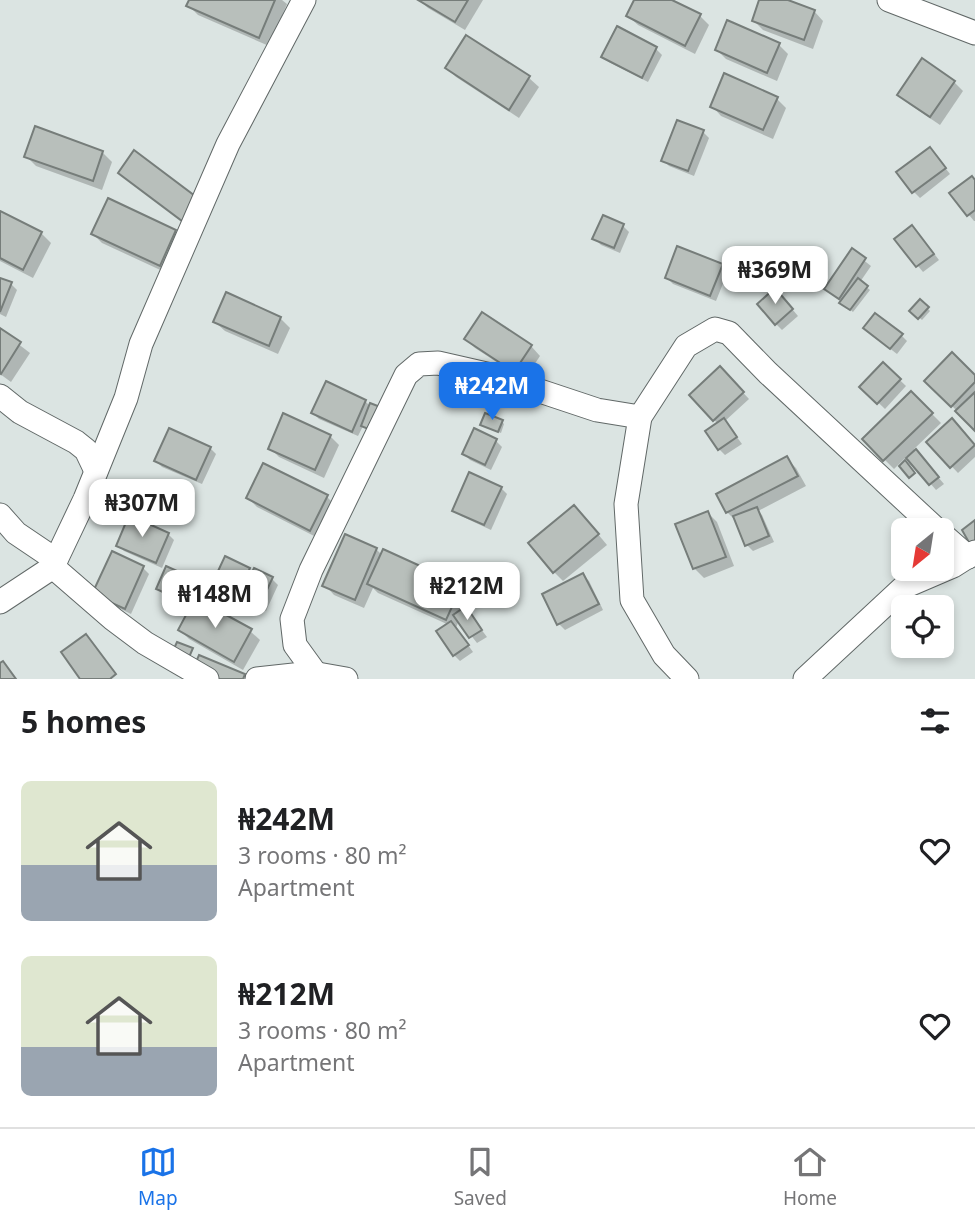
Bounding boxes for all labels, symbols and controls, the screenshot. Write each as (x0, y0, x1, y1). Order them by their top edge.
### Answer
pin: ₦369M (726, 246, 824, 306)
text: ₦369M (738, 253, 812, 285)
pin: ₦242M (443, 362, 541, 422)
text: ₦242M (455, 369, 529, 401)
pin: ₦307M (93, 480, 191, 539)
text: ₦307M (105, 486, 179, 518)
north arrow (891, 518, 954, 581)
map controls (891, 518, 954, 658)
pin: ₦212M (418, 562, 516, 622)
text: ₦212M (430, 569, 504, 601)
pin: ₦148M (166, 570, 264, 630)
text: ₦148M (178, 577, 252, 609)
button: locate (891, 595, 954, 658)
text: 5 homes (21, 701, 146, 742)
icon: filters (916, 702, 954, 740)
text: ₦242M (238, 798, 335, 839)
icon: home (77, 809, 161, 893)
icon: heart (916, 832, 954, 870)
text: 3 rooms · 80 m² (238, 839, 407, 871)
text: Apartment (238, 871, 355, 903)
text: ₦212M (238, 973, 335, 1014)
icon: home (77, 984, 161, 1068)
icon: heart (916, 1007, 954, 1045)
text: 3 rooms · 80 m² (238, 1014, 407, 1046)
text: Apartment (238, 1046, 355, 1078)
tab: Map (138, 1143, 178, 1211)
tab: Saved (454, 1143, 507, 1211)
tab: Home (783, 1143, 837, 1211)

